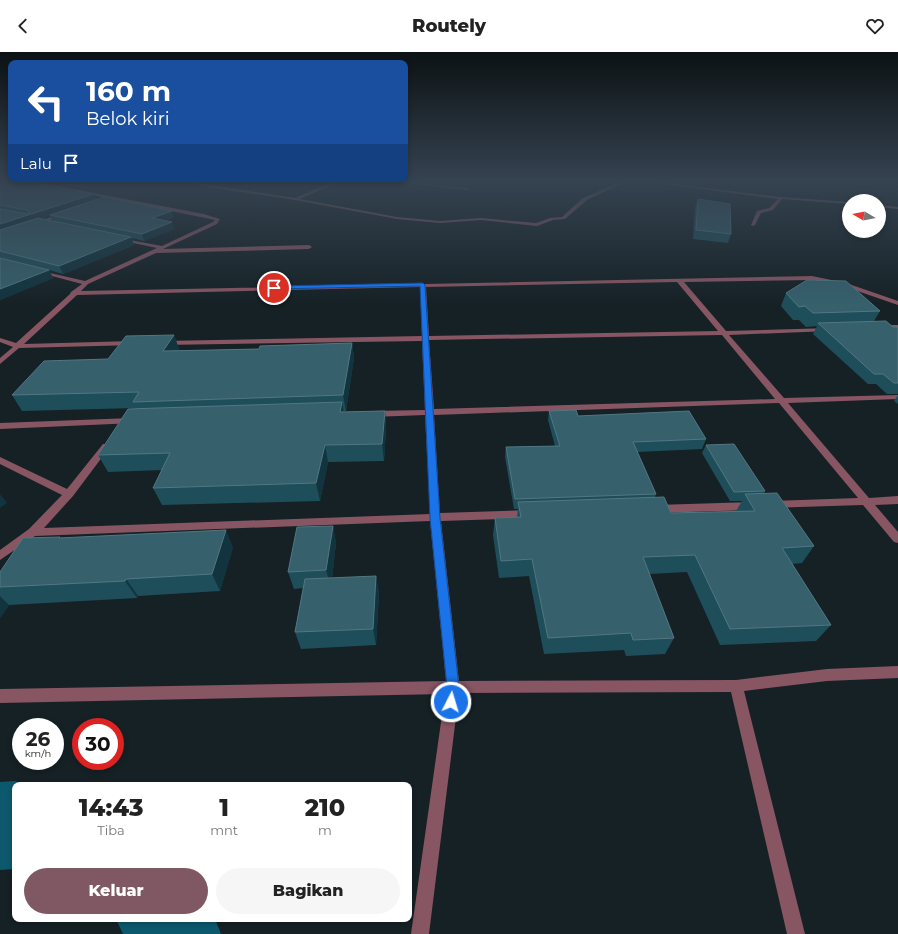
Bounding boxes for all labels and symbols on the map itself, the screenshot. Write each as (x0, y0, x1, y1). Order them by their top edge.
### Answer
north arrow (842, 194, 886, 238)
pin (257, 271, 291, 305)
position arrow (430, 681, 472, 723)
speed limit sign: 30 (72, 718, 124, 770)

